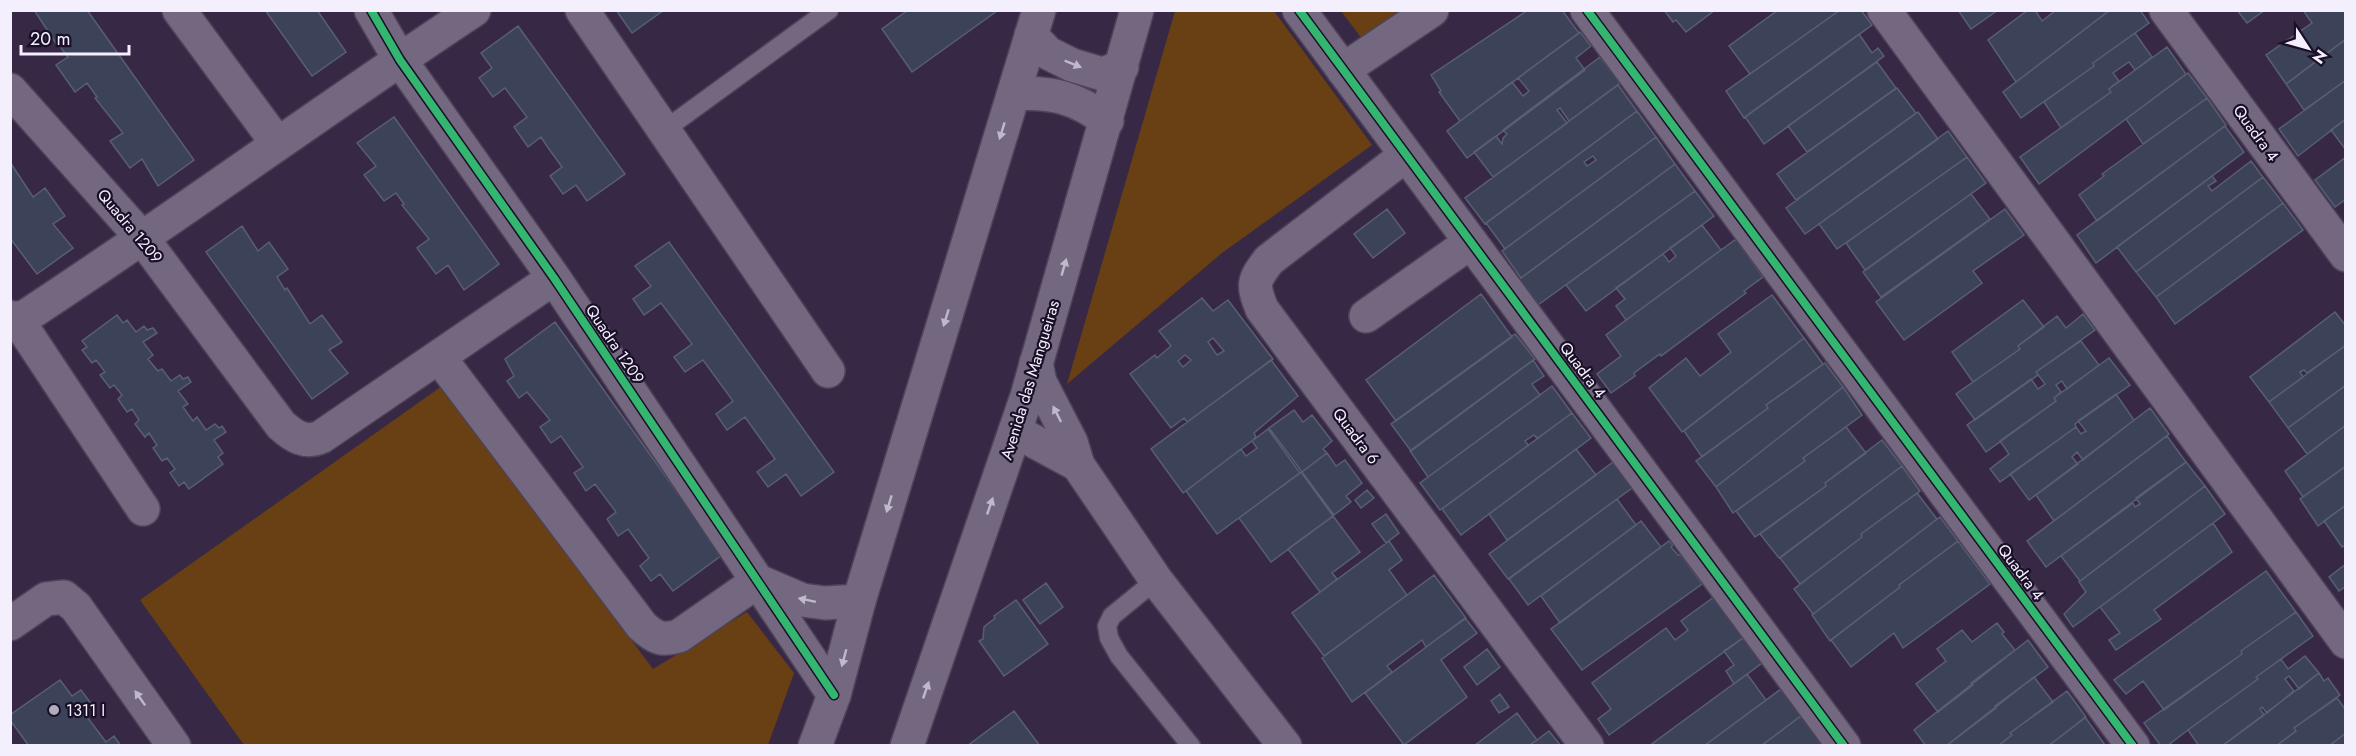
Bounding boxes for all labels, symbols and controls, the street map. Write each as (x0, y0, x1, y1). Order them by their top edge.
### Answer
scale bar (21, 18, 129, 56)
north arrow (2278, 18, 2338, 78)
text: 20 m (30, 26, 70, 52)
text: N (2307, 45, 2333, 68)
one-way arrow (1064, 60, 1082, 70)
street label: Quadra 4 (2228, 100, 2284, 166)
one-way arrow (997, 122, 1007, 140)
street label: Quadra 1209 (92, 184, 168, 268)
one-way arrow (1060, 258, 1069, 276)
street label: Avenida das Mangueiras (995, 297, 1065, 463)
street label: Quadra 1209 (580, 300, 650, 388)
one-way arrow (941, 309, 950, 327)
street label: Quadra 4 (1554, 337, 1612, 403)
street label: Quadra 6 (1327, 403, 1385, 469)
one-way arrow (1052, 405, 1062, 422)
one-way arrow (884, 495, 893, 513)
one-way arrow (985, 497, 995, 515)
street label: Quadra 4 (1992, 539, 2050, 605)
one-way arrow (797, 595, 816, 604)
one-way arrow (839, 649, 848, 667)
one-way arrow (922, 681, 932, 699)
one-way arrow (134, 690, 146, 706)
place label: 1311 I (66, 699, 105, 722)
marker: 1311 I (47, 703, 61, 717)

